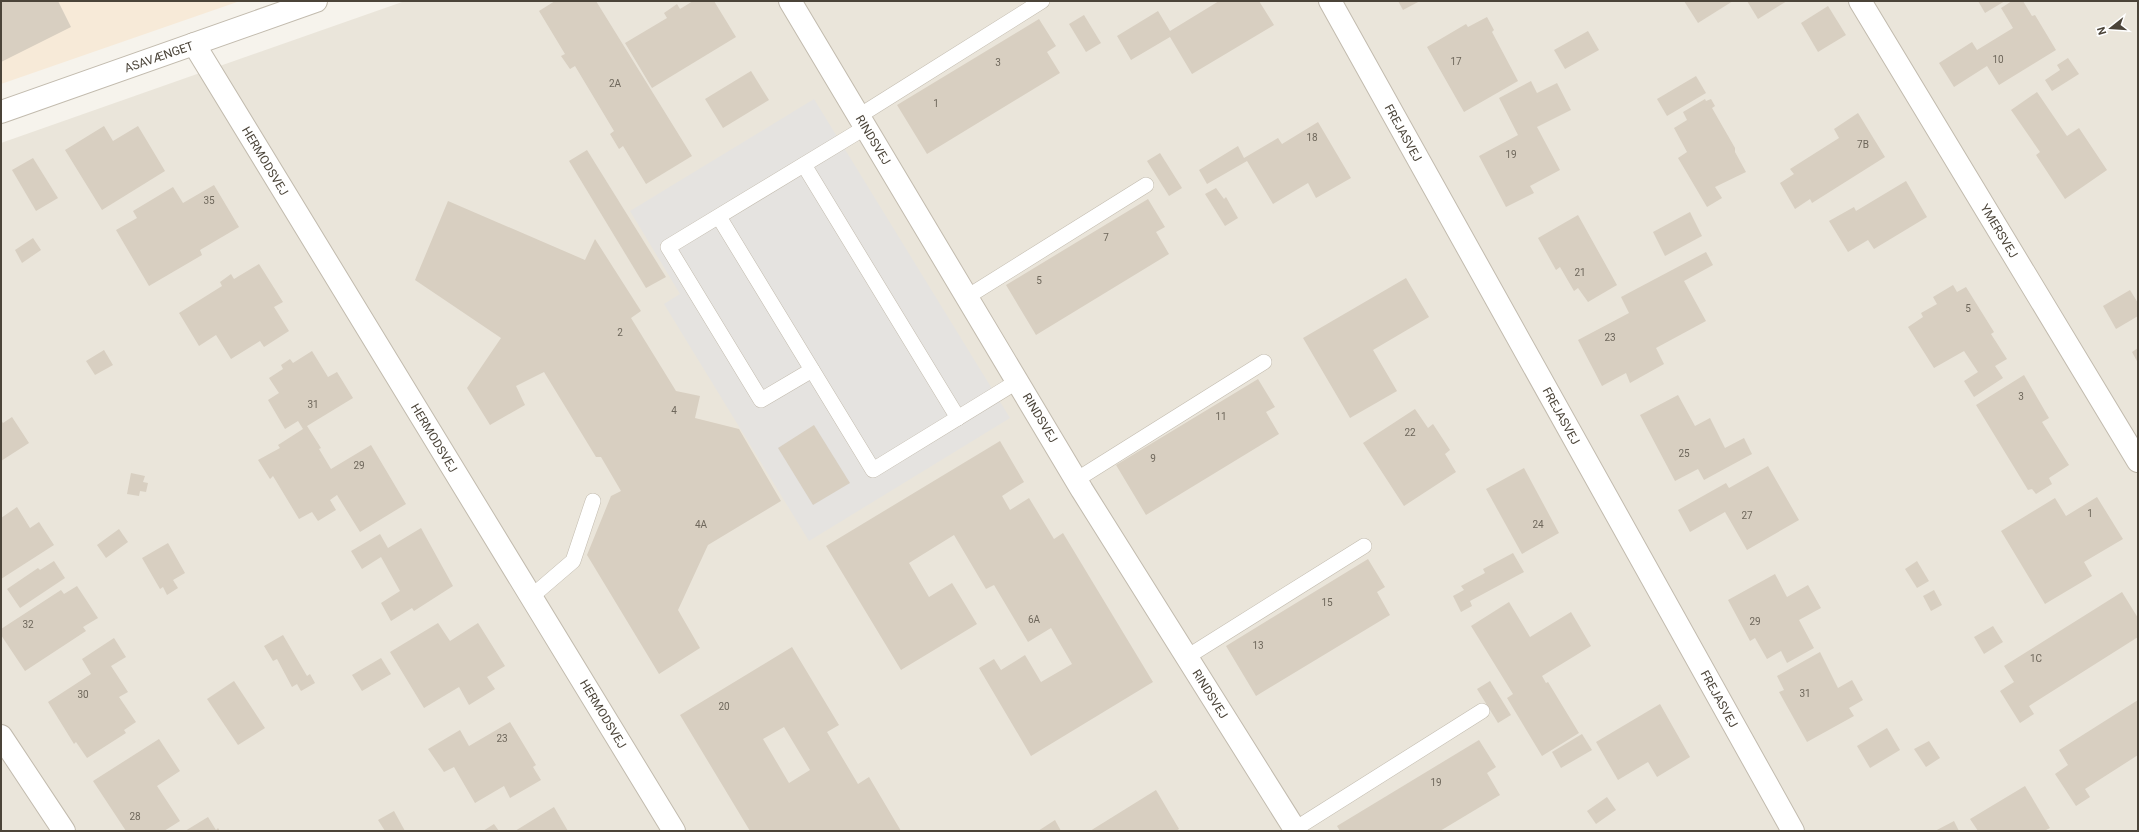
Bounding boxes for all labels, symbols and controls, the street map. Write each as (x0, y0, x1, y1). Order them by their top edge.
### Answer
north arrow (2091, 8, 2131, 48)
text: N (2094, 25, 2109, 36)
street label: ASAVÆNGET (123, 39, 195, 75)
house number: 10 (1992, 54, 2004, 65)
house number: 17 (1450, 56, 1462, 67)
house number: 3 (995, 57, 1001, 68)
house number: 2A (609, 78, 622, 89)
house number: 1 (933, 98, 939, 109)
street label: FREJASVEJ (1382, 102, 1424, 164)
street label: RINDSVEJ (853, 113, 893, 167)
street label: HERMODSVEJ (239, 124, 291, 198)
house number: 18 (1306, 132, 1318, 143)
house number: 7B (1857, 139, 1869, 150)
house number: 19 (1505, 149, 1517, 160)
house number: 35 (203, 195, 215, 206)
street label: YMERSVEJ (1978, 202, 2020, 260)
house number: 7 (1103, 232, 1109, 243)
house number: 21 (1574, 267, 1586, 278)
house number: 5 (1036, 275, 1042, 286)
house number: 5 (1965, 303, 1971, 314)
house number: 2 (617, 327, 623, 338)
house number: 23 (1604, 332, 1616, 343)
street label: FREJASVEJ (1540, 385, 1582, 447)
street label: RINDSVEJ (1020, 391, 1060, 445)
house number: 3 (2018, 391, 2024, 402)
house number: 31 (307, 399, 319, 410)
street label: HERMODSVEJ (408, 401, 460, 475)
house number: 4 (671, 405, 677, 416)
house number: 11 (1215, 411, 1227, 422)
house number: 22 (1404, 427, 1416, 438)
house number: 25 (1678, 448, 1690, 459)
house number: 9 (1150, 453, 1156, 464)
house number: 29 (353, 460, 365, 471)
house number: 1 (2087, 508, 2093, 519)
house number: 27 (1741, 510, 1753, 521)
house number: 4A (695, 519, 708, 530)
house number: 24 (1532, 519, 1544, 530)
house number: 15 (1321, 597, 1333, 608)
house number: 6A (1028, 614, 1041, 625)
house number: 29 (1749, 616, 1761, 627)
house number: 32 (22, 619, 34, 630)
house number: 13 (1252, 640, 1264, 651)
house number: 1C (2030, 653, 2043, 664)
street label: RINDSVEJ (1189, 667, 1231, 721)
street label: FREJASVEJ (1698, 668, 1740, 730)
street label: HERMODSVEJ (577, 677, 629, 751)
house number: 31 (1799, 688, 1811, 699)
house number: 30 (77, 689, 89, 700)
house number: 20 (718, 701, 730, 712)
house number: 23 (496, 733, 508, 744)
house number: 19 (1430, 777, 1442, 788)
house number: 28 (129, 811, 141, 822)

